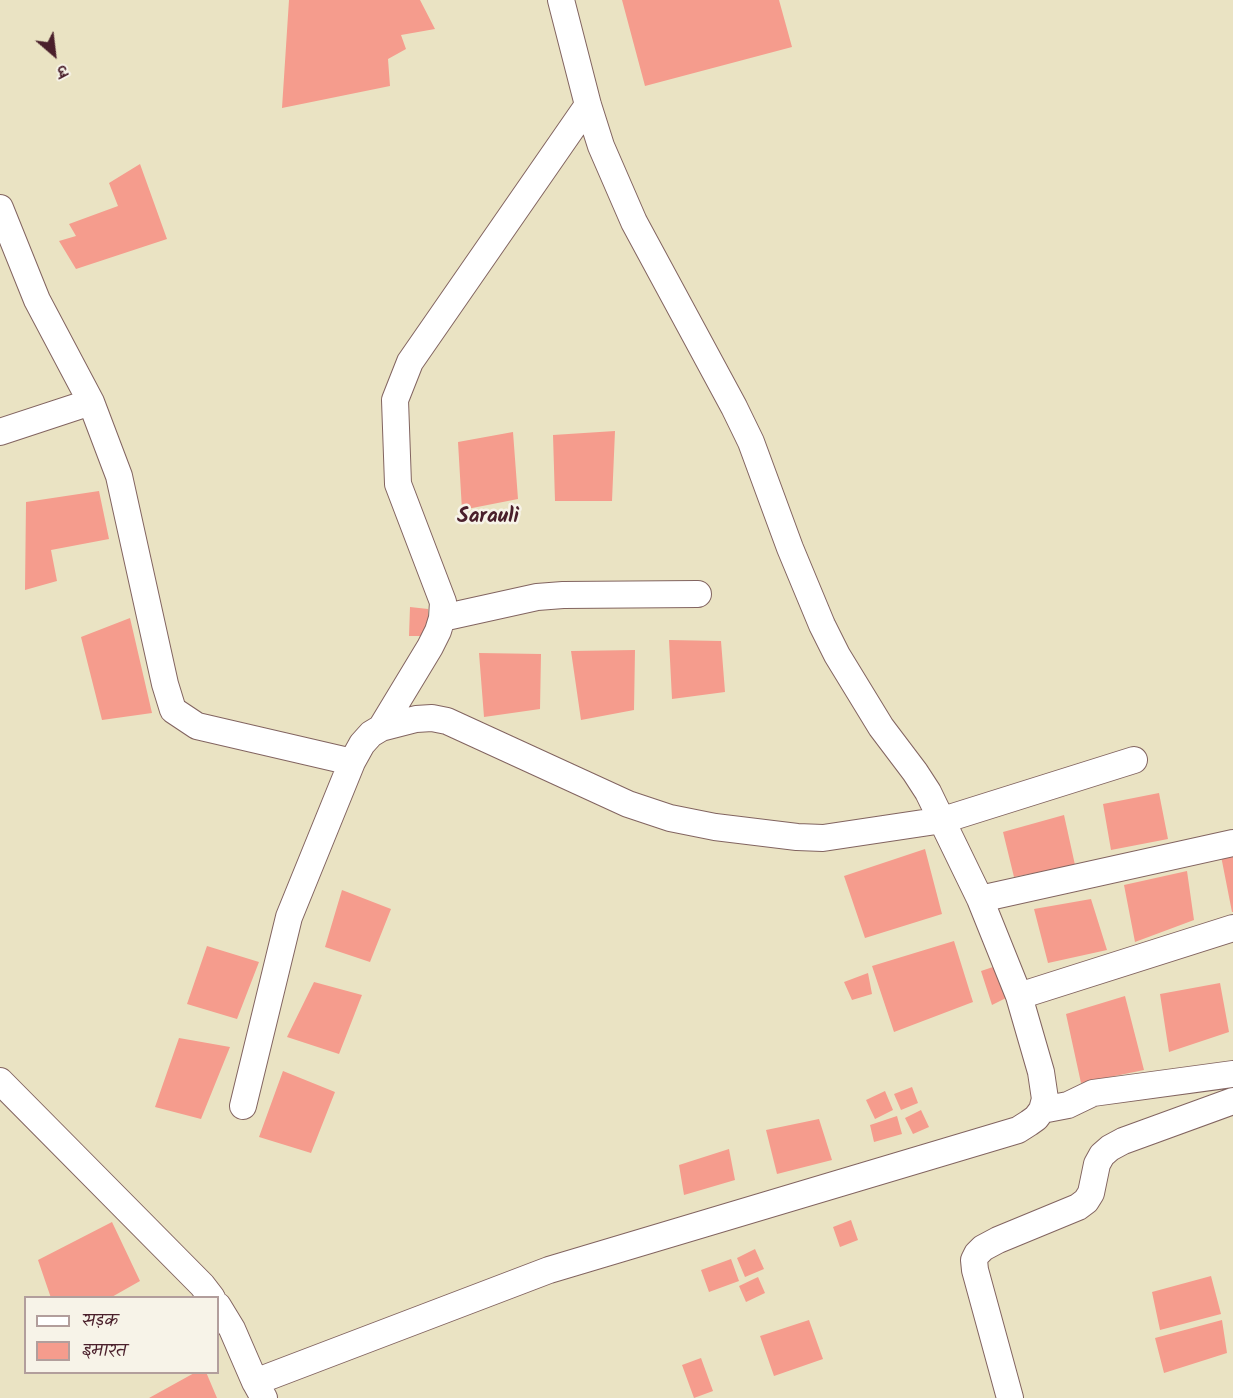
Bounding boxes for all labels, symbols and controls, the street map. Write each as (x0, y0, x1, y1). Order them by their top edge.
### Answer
north arrow (24, 24, 84, 84)
text: उ (52, 57, 73, 84)
district label: Sarauli (457, 505, 519, 531)
legend (24, 1296, 219, 1374)
text: सड़क (82, 1307, 118, 1336)
text: इमारत (82, 1337, 126, 1366)

